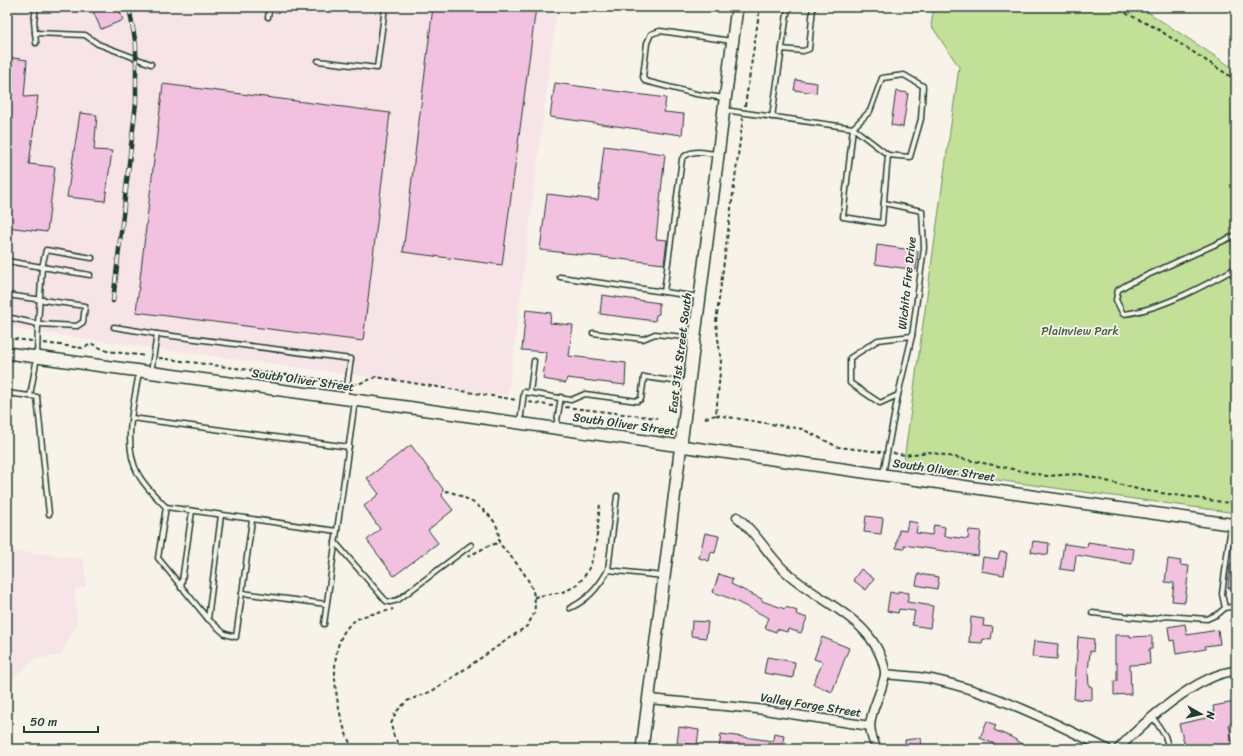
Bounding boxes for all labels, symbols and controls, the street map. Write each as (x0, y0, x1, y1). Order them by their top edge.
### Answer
street label: Wichita Fire Drive (891, 235, 923, 331)
street label: East 31st Street South (662, 291, 698, 415)
park label: Plainview Park (1041, 320, 1119, 342)
street label: South Oliver Street (250, 362, 356, 398)
street label: South Oliver Street (571, 406, 677, 442)
street label: South Oliver Street (891, 452, 997, 488)
street label: Valley Forge Street (759, 686, 863, 724)
north arrow (1181, 694, 1221, 734)
scale bar (24, 708, 98, 734)
text: N (1200, 709, 1220, 721)
text: 50 m (30, 711, 57, 733)

